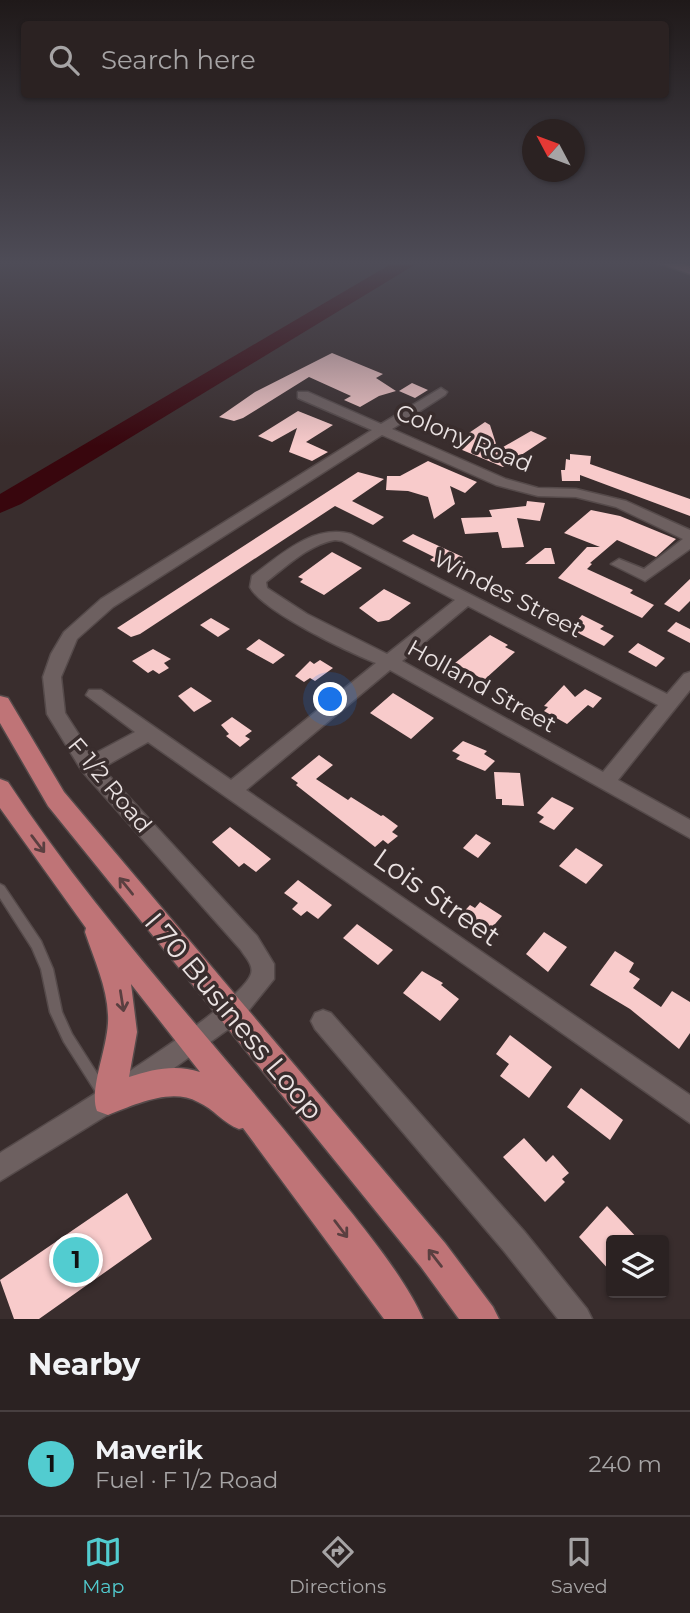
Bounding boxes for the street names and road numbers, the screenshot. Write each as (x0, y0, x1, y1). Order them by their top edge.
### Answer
street label: Colony Road (392, 398, 536, 478)
street label: Windes Street (429, 544, 587, 644)
street label: Holland Street (403, 634, 561, 738)
street label: F 1/2 Road (62, 732, 158, 838)
street label: Lois Street (367, 841, 507, 953)
street label: I 70 Business Loop (138, 906, 330, 1126)

